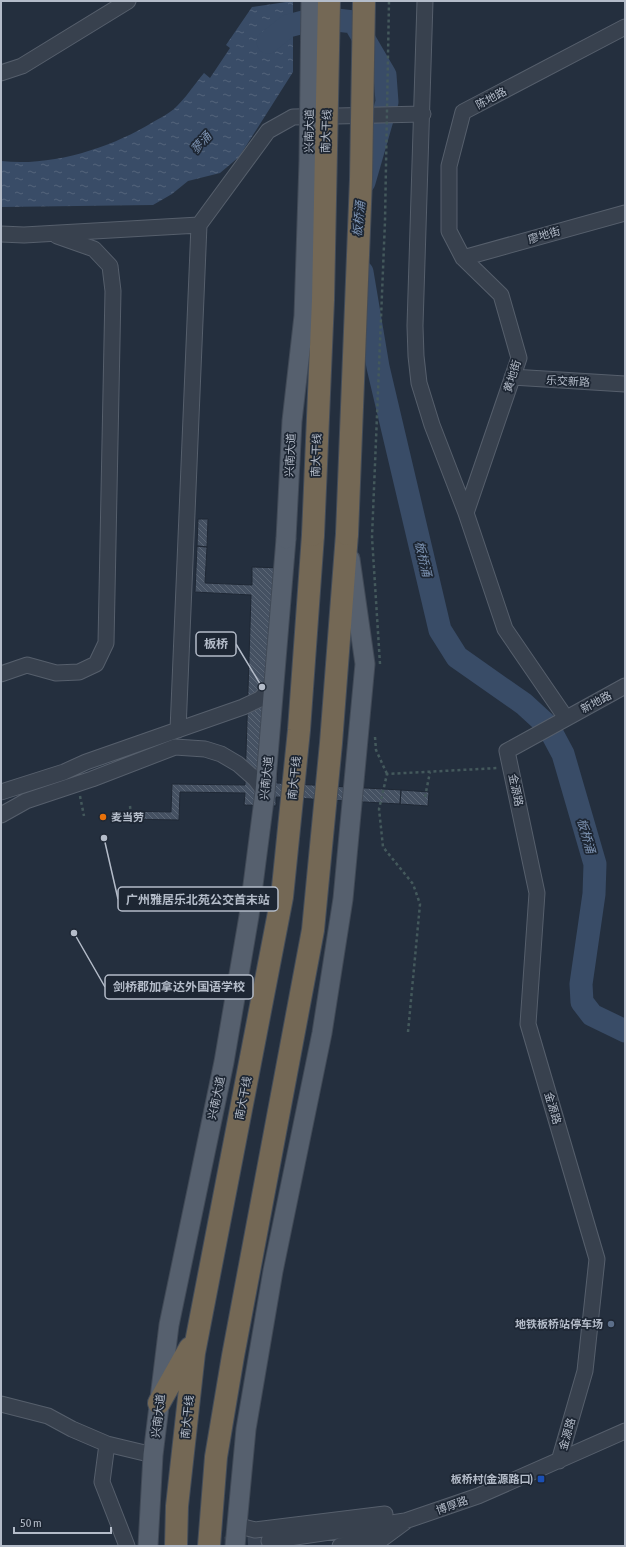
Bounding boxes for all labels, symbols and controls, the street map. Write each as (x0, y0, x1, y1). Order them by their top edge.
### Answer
street label: 陈地路 (474, 85, 508, 111)
street label: 兴南大道 (303, 109, 315, 153)
street label: 南大干线 (319, 109, 333, 153)
water label: 蓼涌 (188, 128, 216, 157)
water label: 板桥涌 (350, 198, 368, 238)
street label: 廖地街 (526, 225, 562, 245)
street label: 黄地街 (501, 358, 523, 394)
street label: 乐交新路 (546, 374, 590, 388)
street label: 兴南大道 (283, 433, 297, 477)
street label: 南大干线 (309, 433, 323, 477)
water label: 板桥涌 (412, 540, 434, 580)
callout: 板桥 (196, 632, 236, 656)
text: 板桥 (204, 637, 228, 651)
street label: 新地路 (579, 689, 613, 715)
street label: 兴南大道 (258, 755, 274, 801)
street label: 南大干线 (286, 755, 302, 801)
street label: 金源路 (507, 773, 525, 807)
place label: 麦当劳 (111, 811, 144, 823)
marker: 麦当劳 (98, 812, 108, 822)
water label: 板桥涌 (574, 817, 598, 857)
callout: 广州雅居乐北苑公交首末站 (118, 887, 278, 911)
text: 广州雅居乐北苑公交首末站 (126, 893, 270, 907)
callout: 剑桥郡加拿达外国语学校 (105, 975, 253, 999)
text: 剑桥郡加拿达外国语学校 (113, 980, 245, 994)
street label: 兴南大道 (206, 1075, 226, 1121)
street label: 南大干线 (233, 1075, 253, 1121)
street label: 金源路 (543, 1090, 563, 1126)
place label: 地铁板桥站停车场 (515, 1318, 603, 1330)
marker: 地铁板桥站停车场 (606, 1319, 616, 1329)
street label: 兴南大道 (149, 1393, 167, 1439)
street label: 南大干线 (179, 1394, 195, 1440)
street label: 金源路 (557, 1416, 577, 1452)
place label: 板桥村(金源路口) (451, 1473, 533, 1485)
marker: 板桥村(金源路口) (536, 1474, 546, 1484)
street label: 博厚路 (434, 1494, 470, 1516)
scale bar (14, 1509, 111, 1535)
text: 50 m (20, 1516, 42, 1530)

